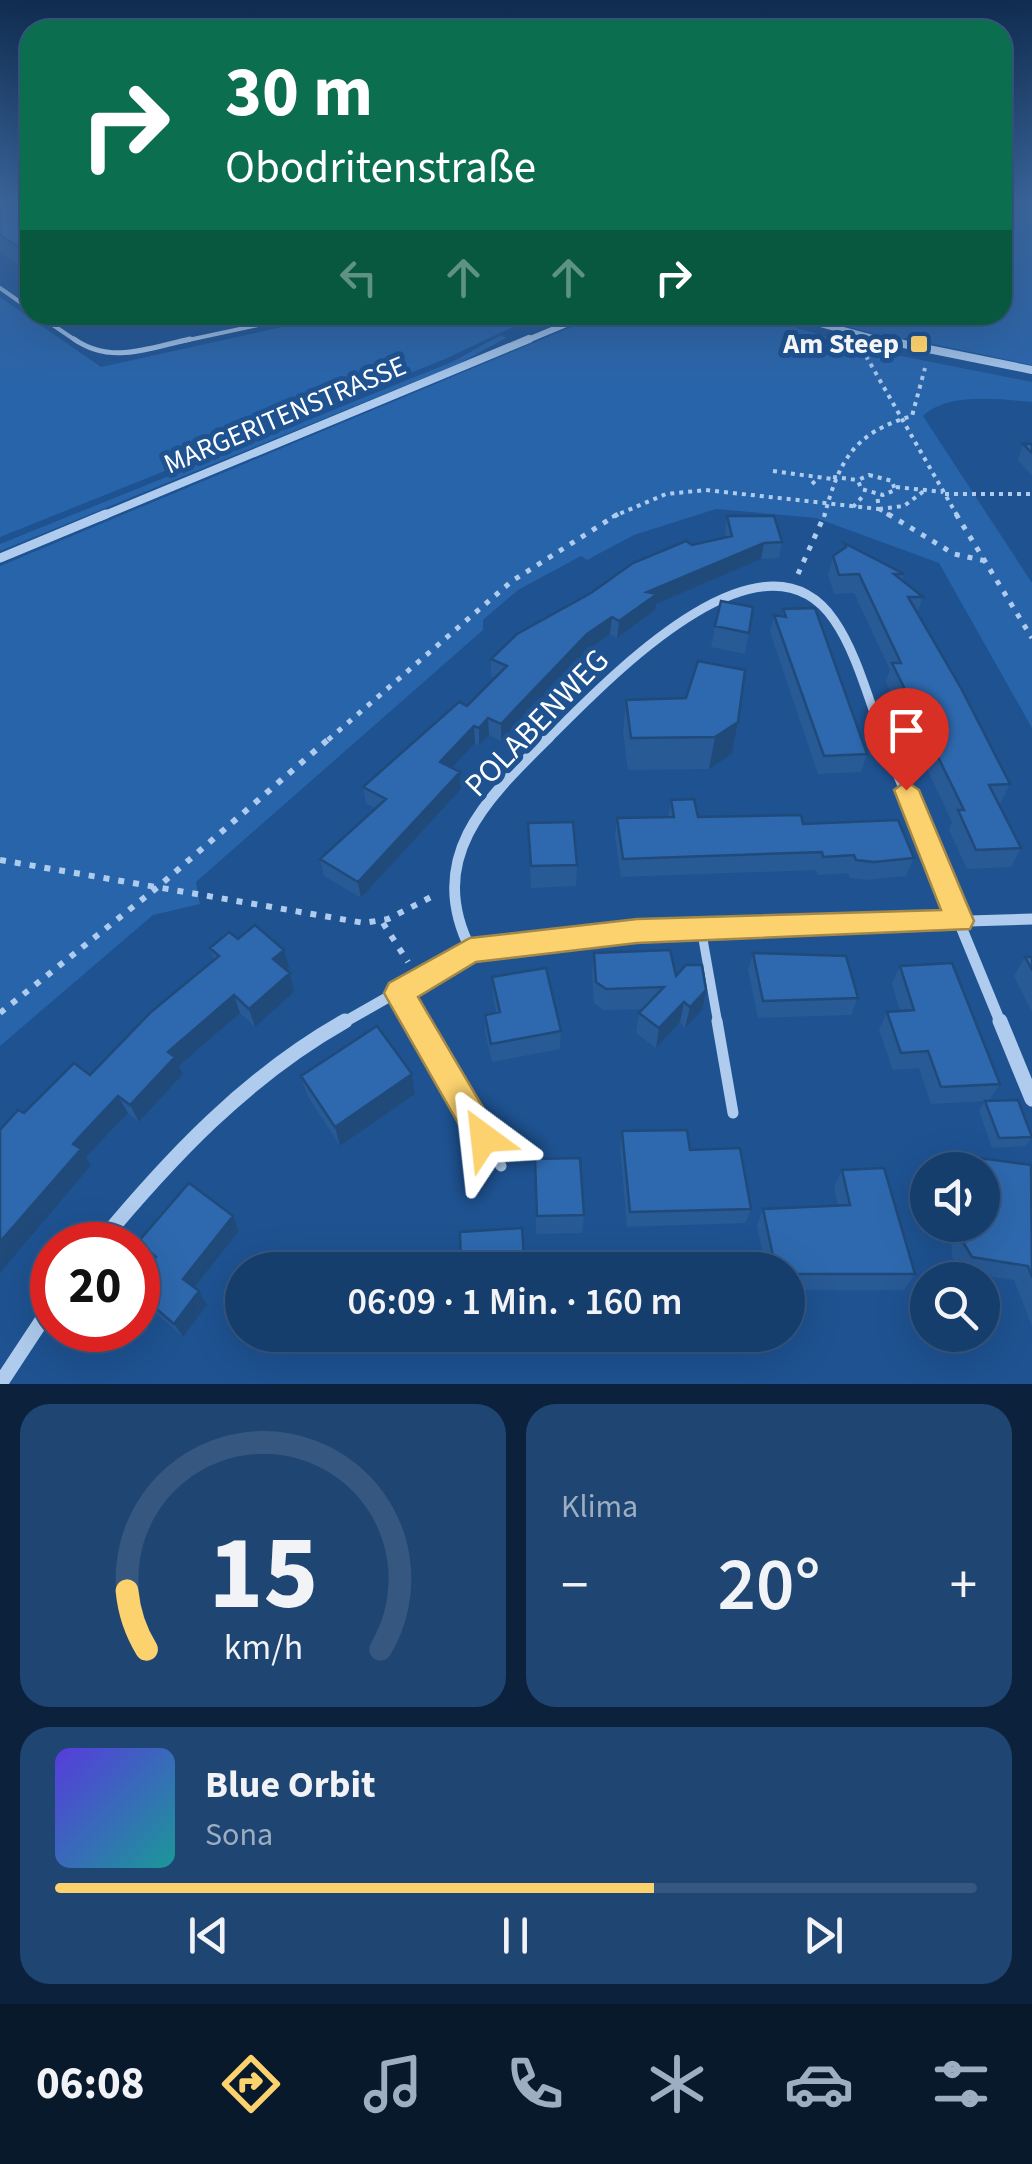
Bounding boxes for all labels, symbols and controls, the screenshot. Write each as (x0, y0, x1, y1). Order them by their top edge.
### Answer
text: 30 m (225, 43, 373, 143)
icon: right (60, 60, 190, 190)
text: Obodritenstraße (225, 136, 536, 200)
icon: left (331, 250, 386, 305)
icon: ahead (436, 250, 491, 305)
icon: ahead (541, 250, 596, 305)
icon: right (646, 250, 701, 305)
place label: Am Steep (782, 324, 899, 364)
marker: Am Steep (908, 333, 930, 355)
street label: MARGERITENSTRASSE (158, 346, 412, 484)
street label: POLABENWEG (454, 638, 620, 808)
pin (864, 688, 949, 791)
icon: arrive (879, 703, 934, 758)
position arrow (432, 1086, 536, 1190)
map controls (910, 1152, 1000, 1352)
button: sound (910, 1152, 1000, 1242)
speed limit sign: 20 (30, 1222, 160, 1352)
button: search (910, 1262, 1000, 1352)
text: 06:09 · 1 Min. · 160 m (348, 1275, 682, 1329)
text: Klima (561, 1484, 638, 1530)
text: 15 (208, 1501, 318, 1649)
text: 20° (717, 1532, 821, 1639)
text: − (561, 1547, 588, 1625)
text: + (950, 1547, 977, 1625)
text: km/h (223, 1622, 303, 1673)
text: Blue Orbit (205, 1758, 376, 1812)
text: Sona (205, 1812, 273, 1858)
icon: previous (181, 1908, 236, 1963)
icon: pause (488, 1908, 543, 1963)
icon: next (796, 1908, 851, 1963)
icon: directions (216, 2049, 286, 2119)
icon: music (358, 2049, 428, 2119)
icon: phone (500, 2049, 570, 2119)
icon: climate (642, 2049, 712, 2119)
icon: car (784, 2049, 854, 2119)
icon: filters (926, 2049, 996, 2119)
text: 06:08 (36, 2052, 145, 2116)

